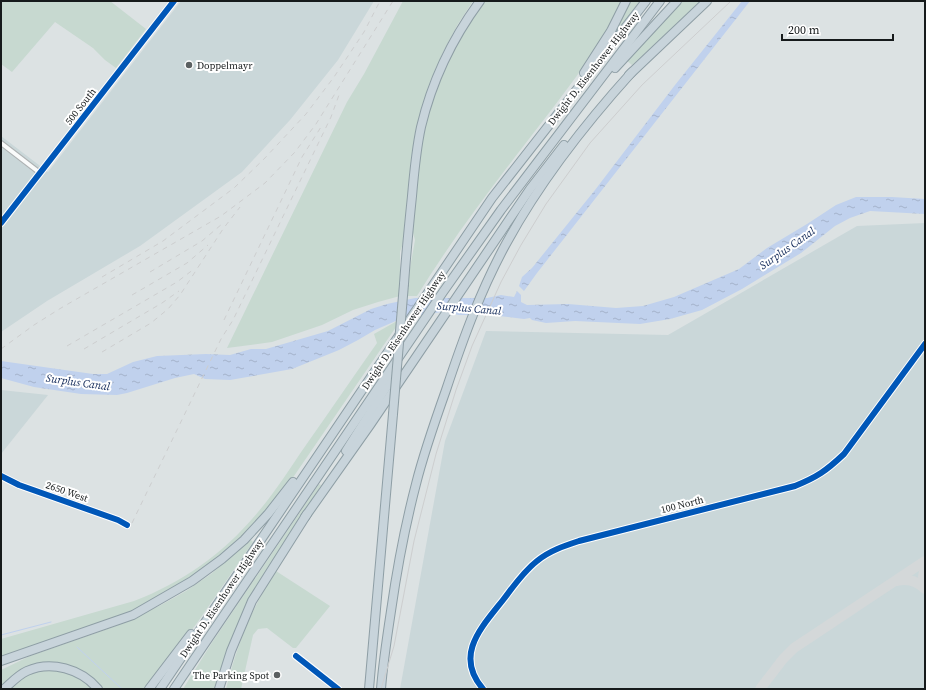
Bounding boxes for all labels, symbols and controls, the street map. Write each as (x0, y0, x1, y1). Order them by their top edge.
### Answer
street label: Dwight D. Eisenhower Highway (545, 8, 642, 128)
scale bar (782, 16, 893, 42)
text: 200 m (788, 22, 820, 38)
place label: Doppelmayr (197, 59, 253, 72)
marker: Doppelmayr (184, 60, 194, 70)
street label: 500 South (62, 85, 99, 127)
water label: Surplus Canal (757, 223, 819, 273)
street label: Dwight D. Eisenhower Highway (359, 268, 449, 392)
water label: Surplus Canal (436, 298, 503, 319)
water label: Surplus Canal (45, 371, 112, 395)
street label: 2650 West (44, 478, 90, 505)
street label: 100 North (659, 493, 705, 516)
street label: Dwight D. Eisenhower Highway (177, 536, 267, 660)
place label: The Parking Spot (193, 669, 270, 682)
marker: The Parking Spot (272, 670, 282, 680)

